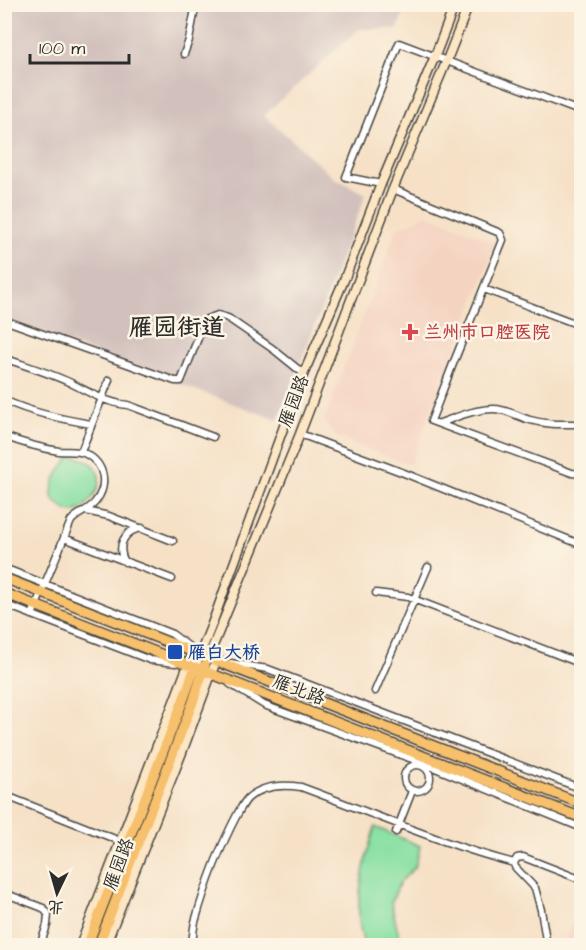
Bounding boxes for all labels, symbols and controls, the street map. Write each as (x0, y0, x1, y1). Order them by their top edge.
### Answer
scale bar (30, 27, 129, 65)
text: 100 m (39, 36, 85, 61)
district label: 雁园街道 (129, 311, 225, 345)
place label: 兰州市口腔医院 (424, 320, 550, 345)
marker: 兰州市口腔医院 (401, 323, 419, 341)
street label: 雁园路 (273, 371, 315, 431)
place label: 雁白大桥 (188, 640, 260, 665)
marker: 雁白大桥 (166, 643, 184, 661)
street label: 雁北路 (269, 669, 329, 711)
street label: 雁园路 (98, 834, 140, 894)
north arrow (27, 863, 87, 923)
text: 北 (47, 895, 65, 919)

